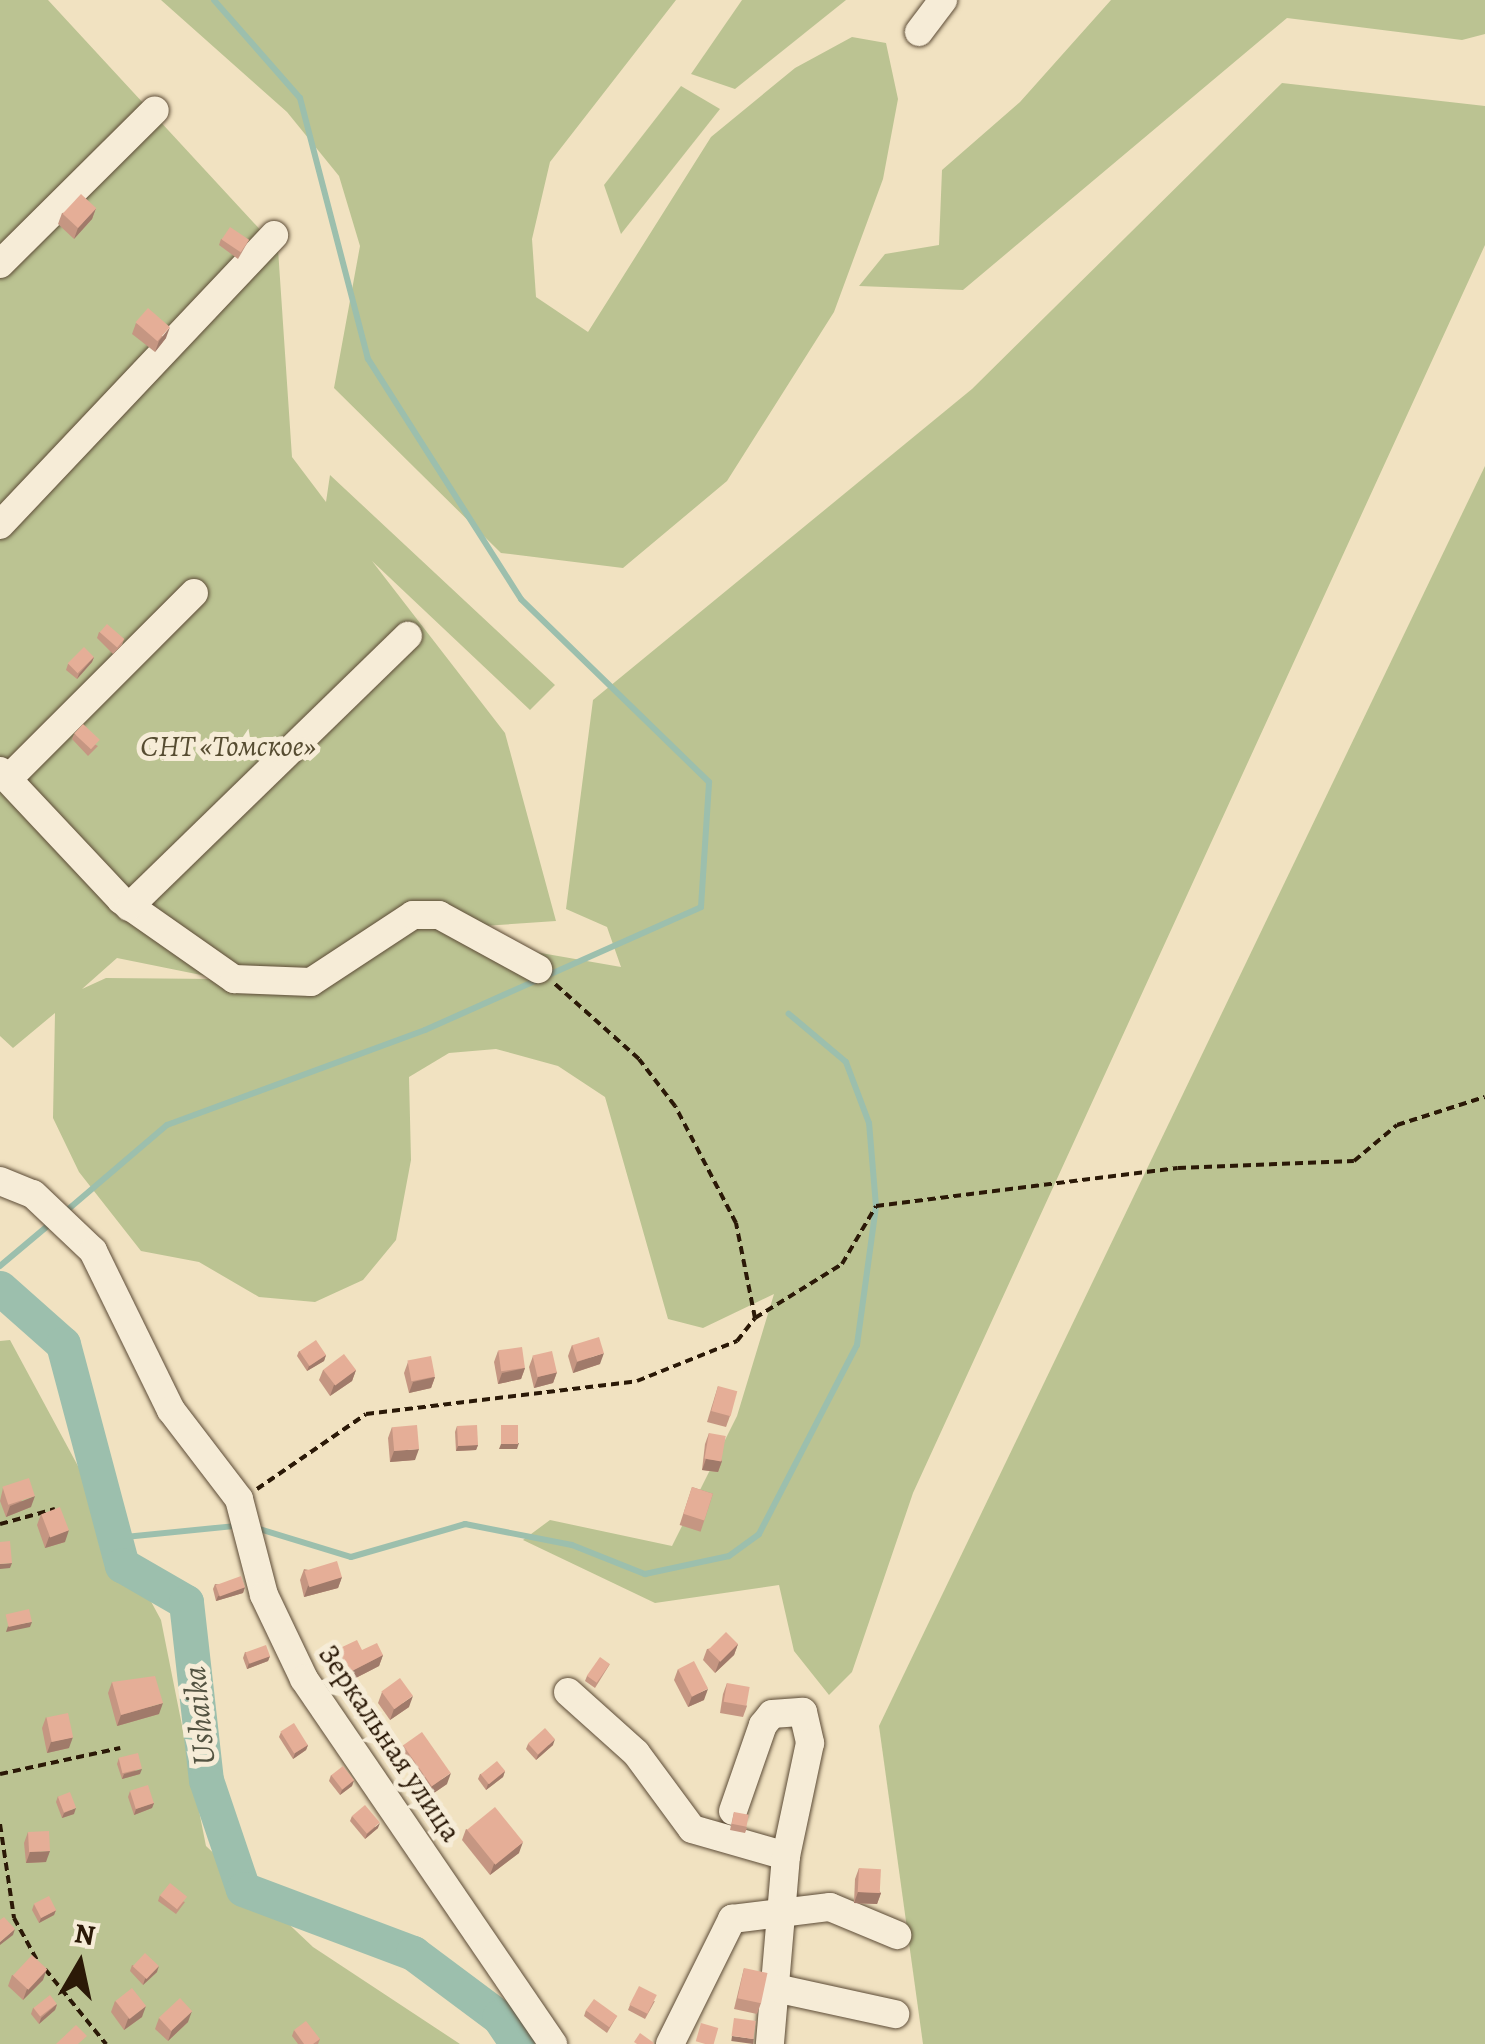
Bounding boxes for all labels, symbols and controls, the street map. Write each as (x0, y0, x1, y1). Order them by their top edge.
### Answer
park label: СНТ «Томское» (140, 728, 316, 764)
street label: Зеркальная улица (311, 1638, 469, 1848)
water label: Ushaika (175, 1665, 223, 1767)
north arrow (30, 1914, 130, 2014)
text: N (72, 1914, 98, 1955)

